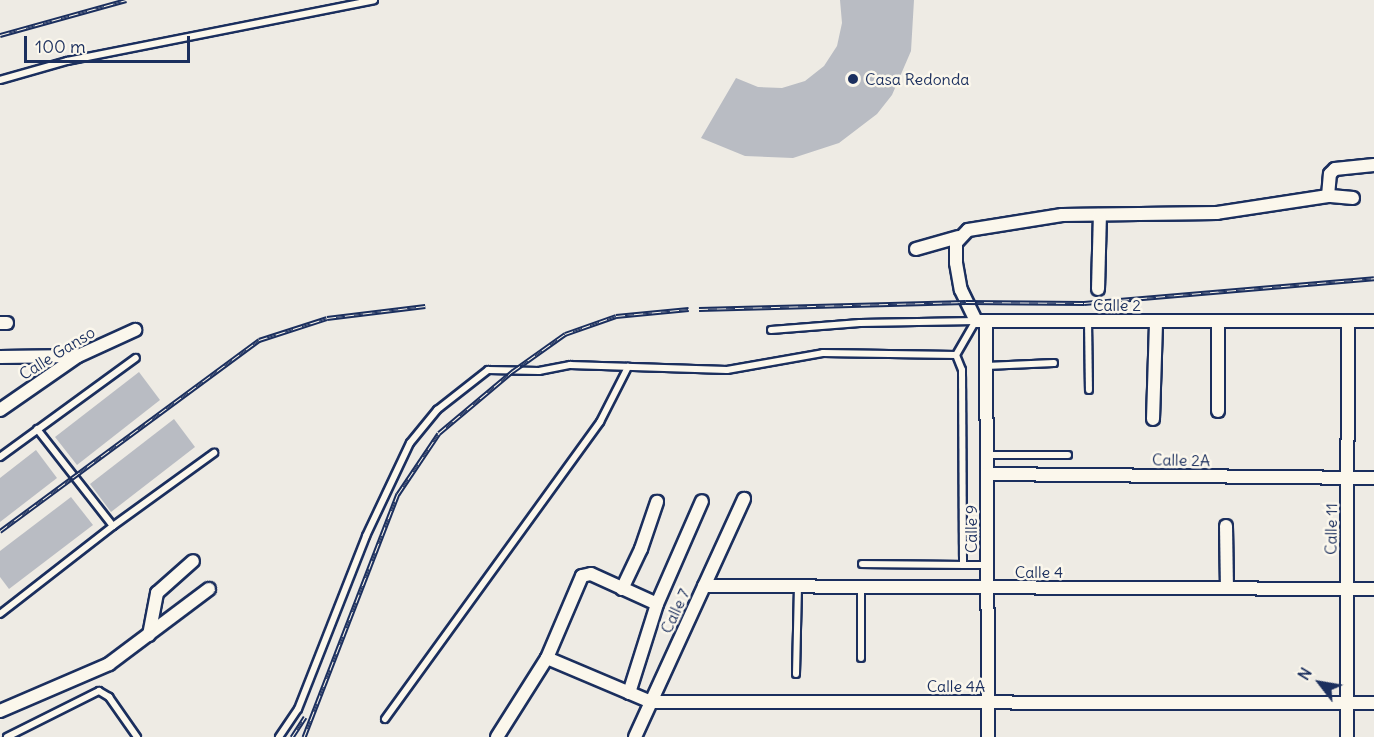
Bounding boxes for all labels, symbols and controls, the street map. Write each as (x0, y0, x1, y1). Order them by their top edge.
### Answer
scale bar (27, 24, 194, 62)
text: 100 m (35, 35, 86, 58)
place label: Casa Redonda (865, 69, 969, 89)
marker: Casa Redonda (846, 72, 860, 86)
street label: Calle 2 (1093, 295, 1141, 315)
street label: Calle Ganso (16, 322, 98, 384)
street label: Calle 2A (1152, 450, 1210, 470)
street label: Calle 11 (1321, 503, 1341, 555)
street label: Calle 9 (961, 505, 981, 553)
street label: Calle 4 (1015, 562, 1063, 582)
street label: Calle 7 (656, 586, 694, 636)
north arrow (1290, 653, 1350, 713)
text: N (1293, 664, 1316, 684)
street label: Calle 4A (927, 676, 985, 696)

